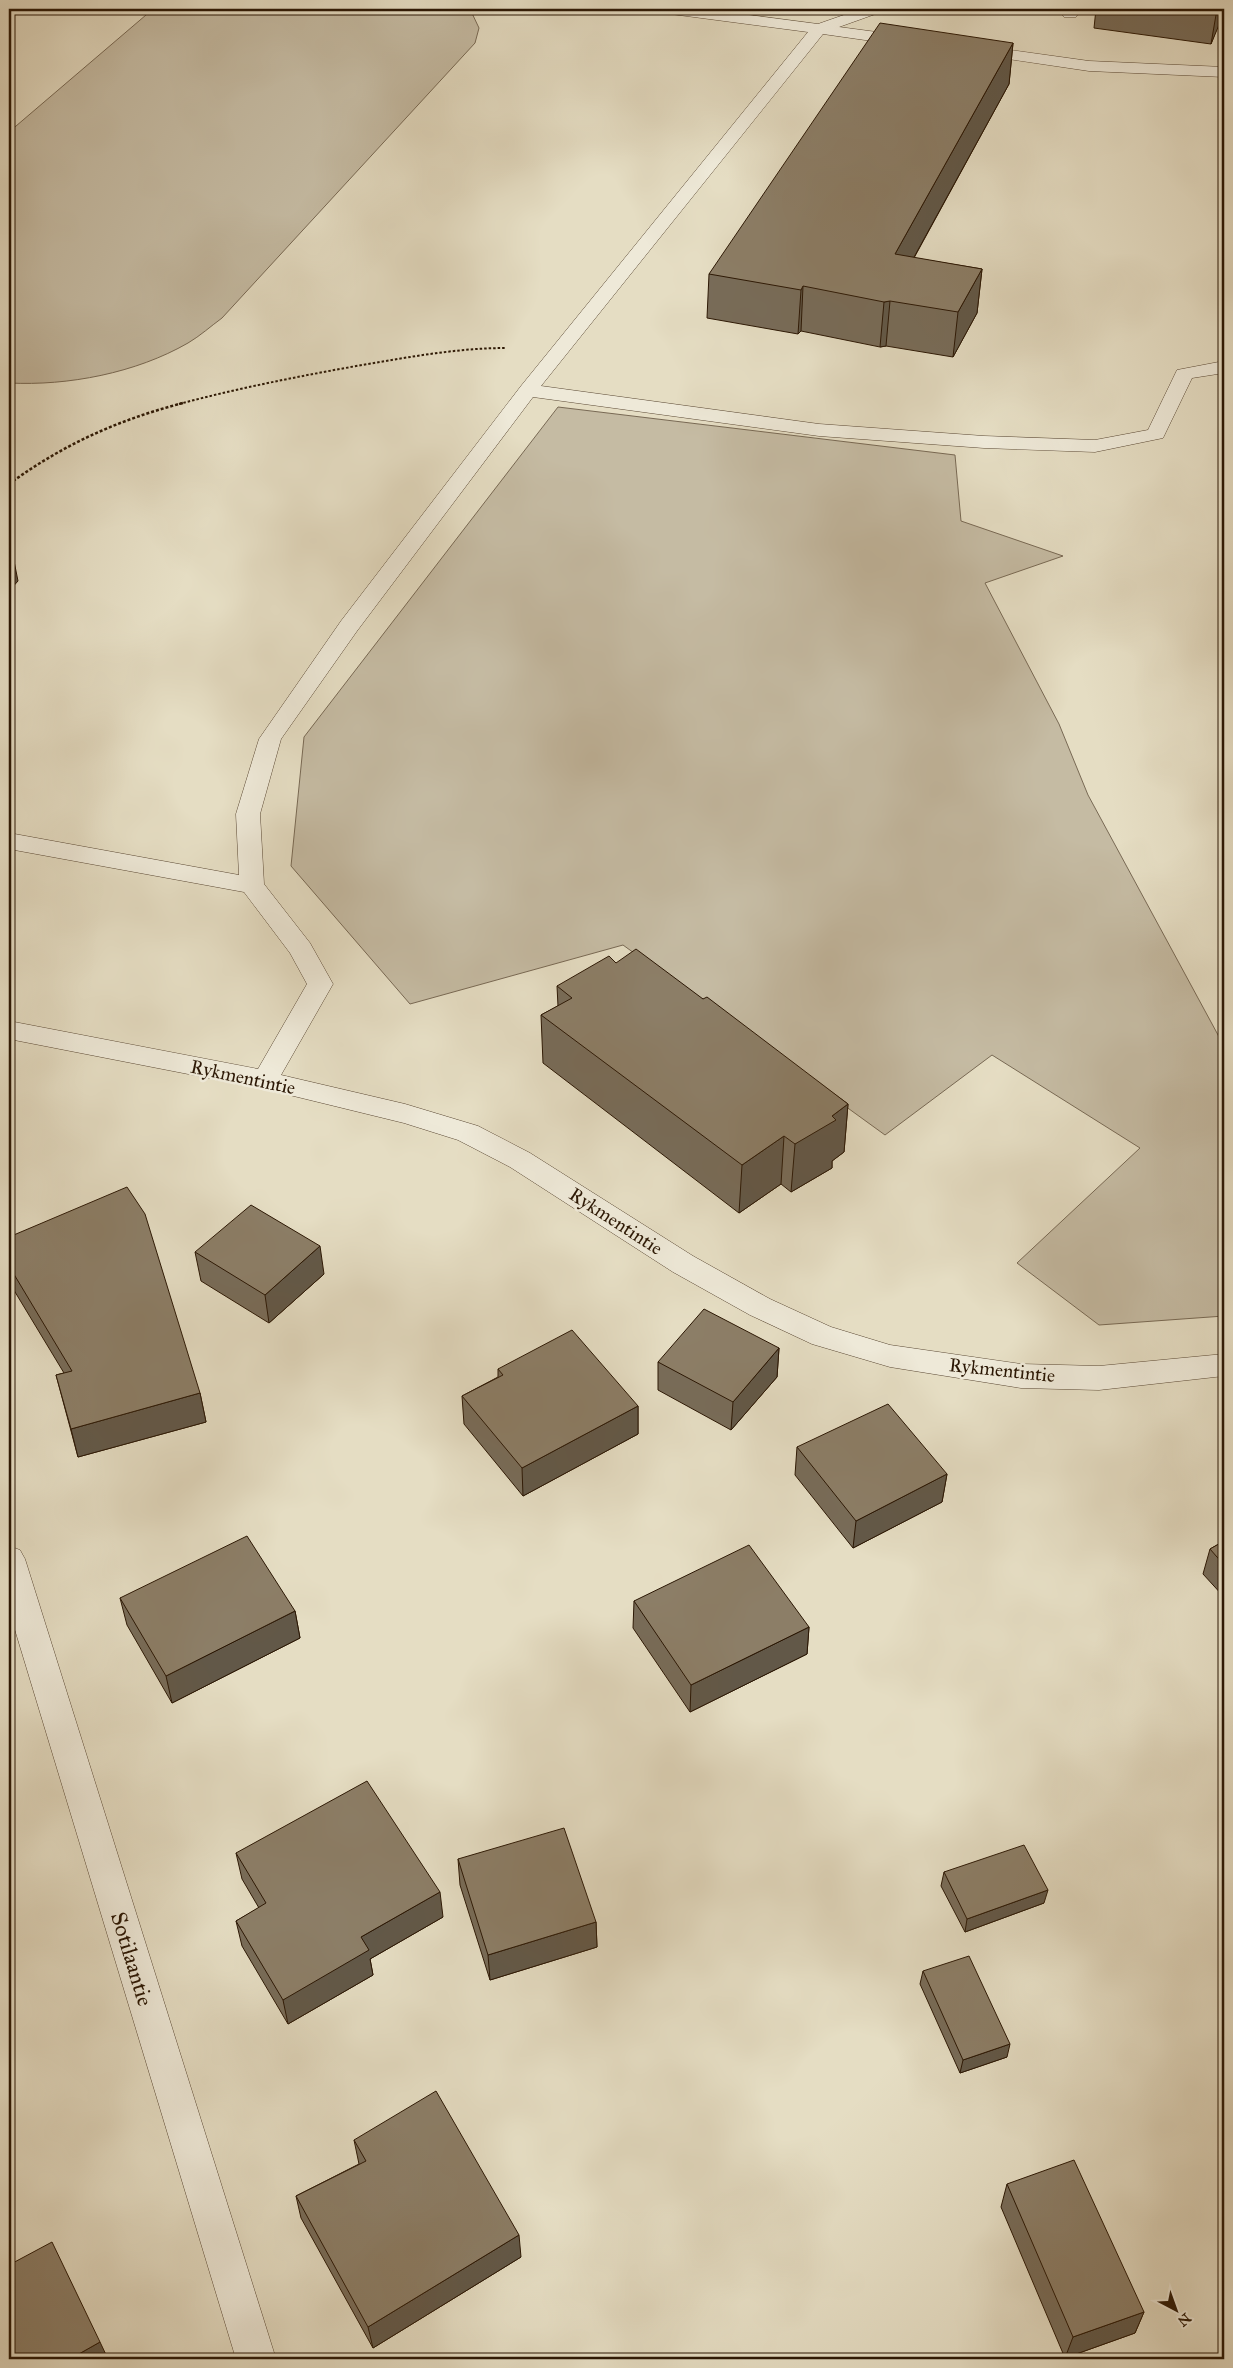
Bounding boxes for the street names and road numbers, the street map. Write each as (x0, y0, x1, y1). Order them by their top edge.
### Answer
street label: Rykmentintie (189, 1055, 298, 1099)
street label: Rykmentintie (565, 1182, 667, 1260)
street label: Rykmentintie (948, 1353, 1056, 1387)
street label: Sotilaantie (105, 1909, 159, 2009)

